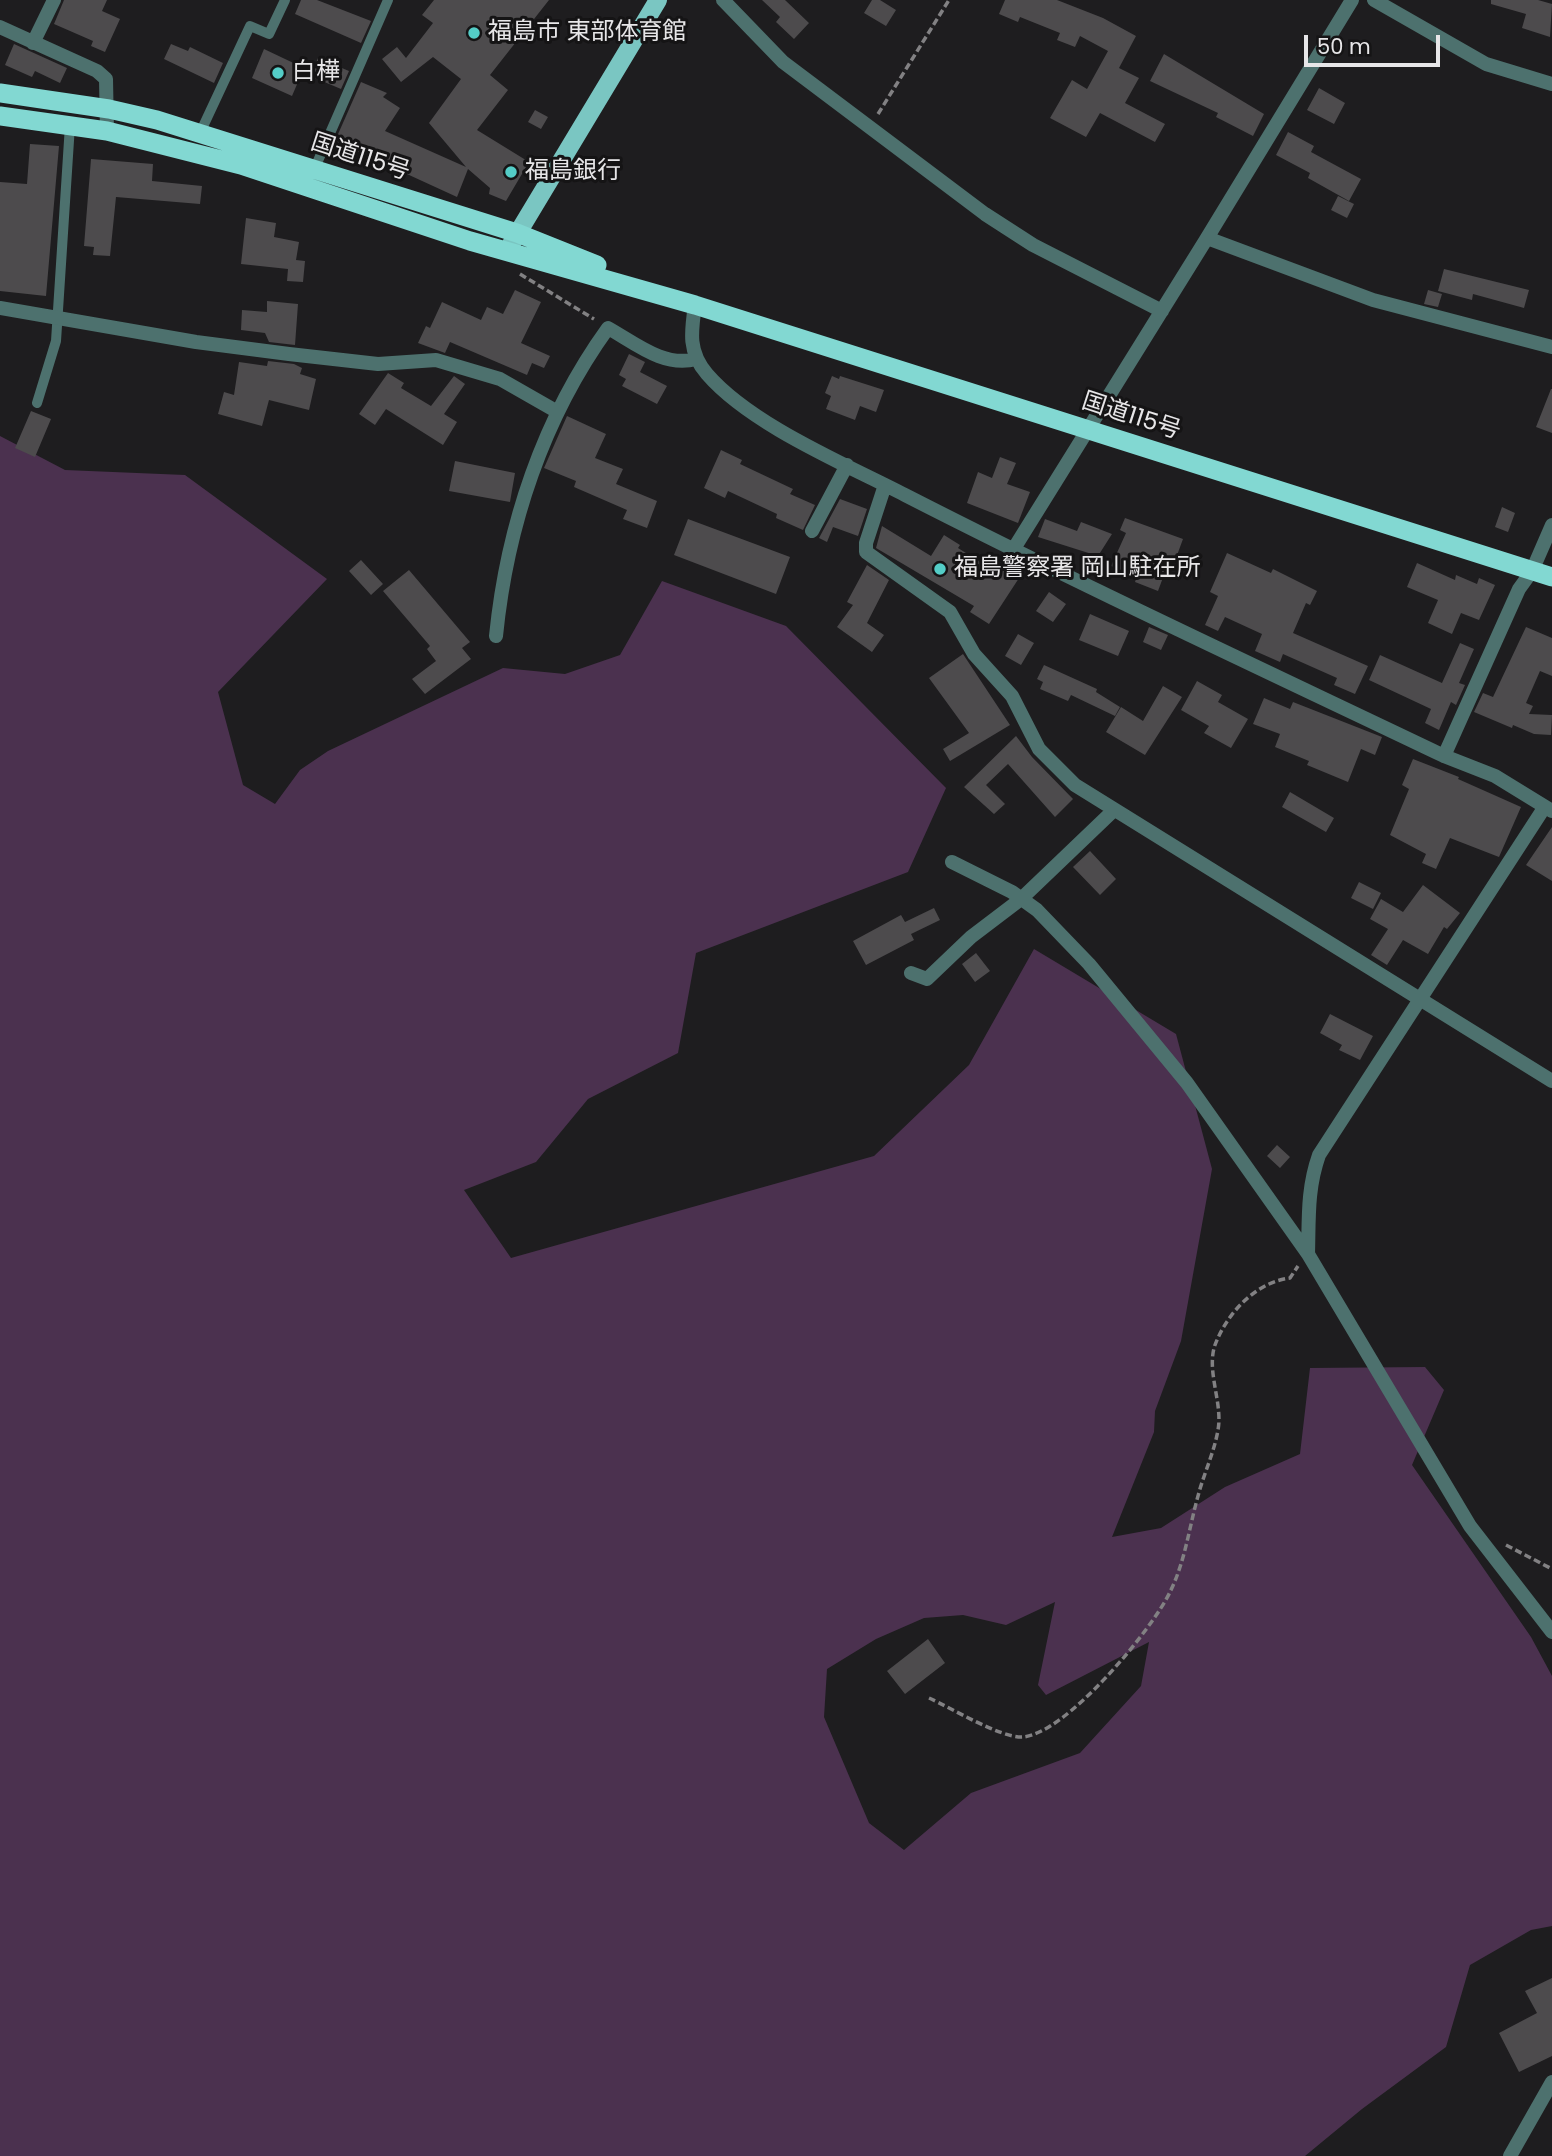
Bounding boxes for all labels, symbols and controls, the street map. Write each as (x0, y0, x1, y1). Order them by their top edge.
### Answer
place label: 福島市 東部体育館 (488, 19, 686, 47)
scale bar (1307, 21, 1444, 65)
marker: 福島市 東部体育館 (466, 25, 482, 41)
text: 50 m (1317, 32, 1371, 61)
place label: 白樺 (292, 59, 340, 87)
marker: 白樺 (270, 65, 286, 81)
street label: 国道115号 (307, 128, 413, 188)
place label: 福島銀行 (525, 158, 621, 186)
marker: 福島銀行 (503, 164, 519, 180)
street label: 国道115号 (1078, 387, 1184, 447)
place label: 福島警察署 岡山駐在所 (954, 555, 1200, 583)
marker: 福島警察署 岡山駐在所 (932, 561, 948, 577)

